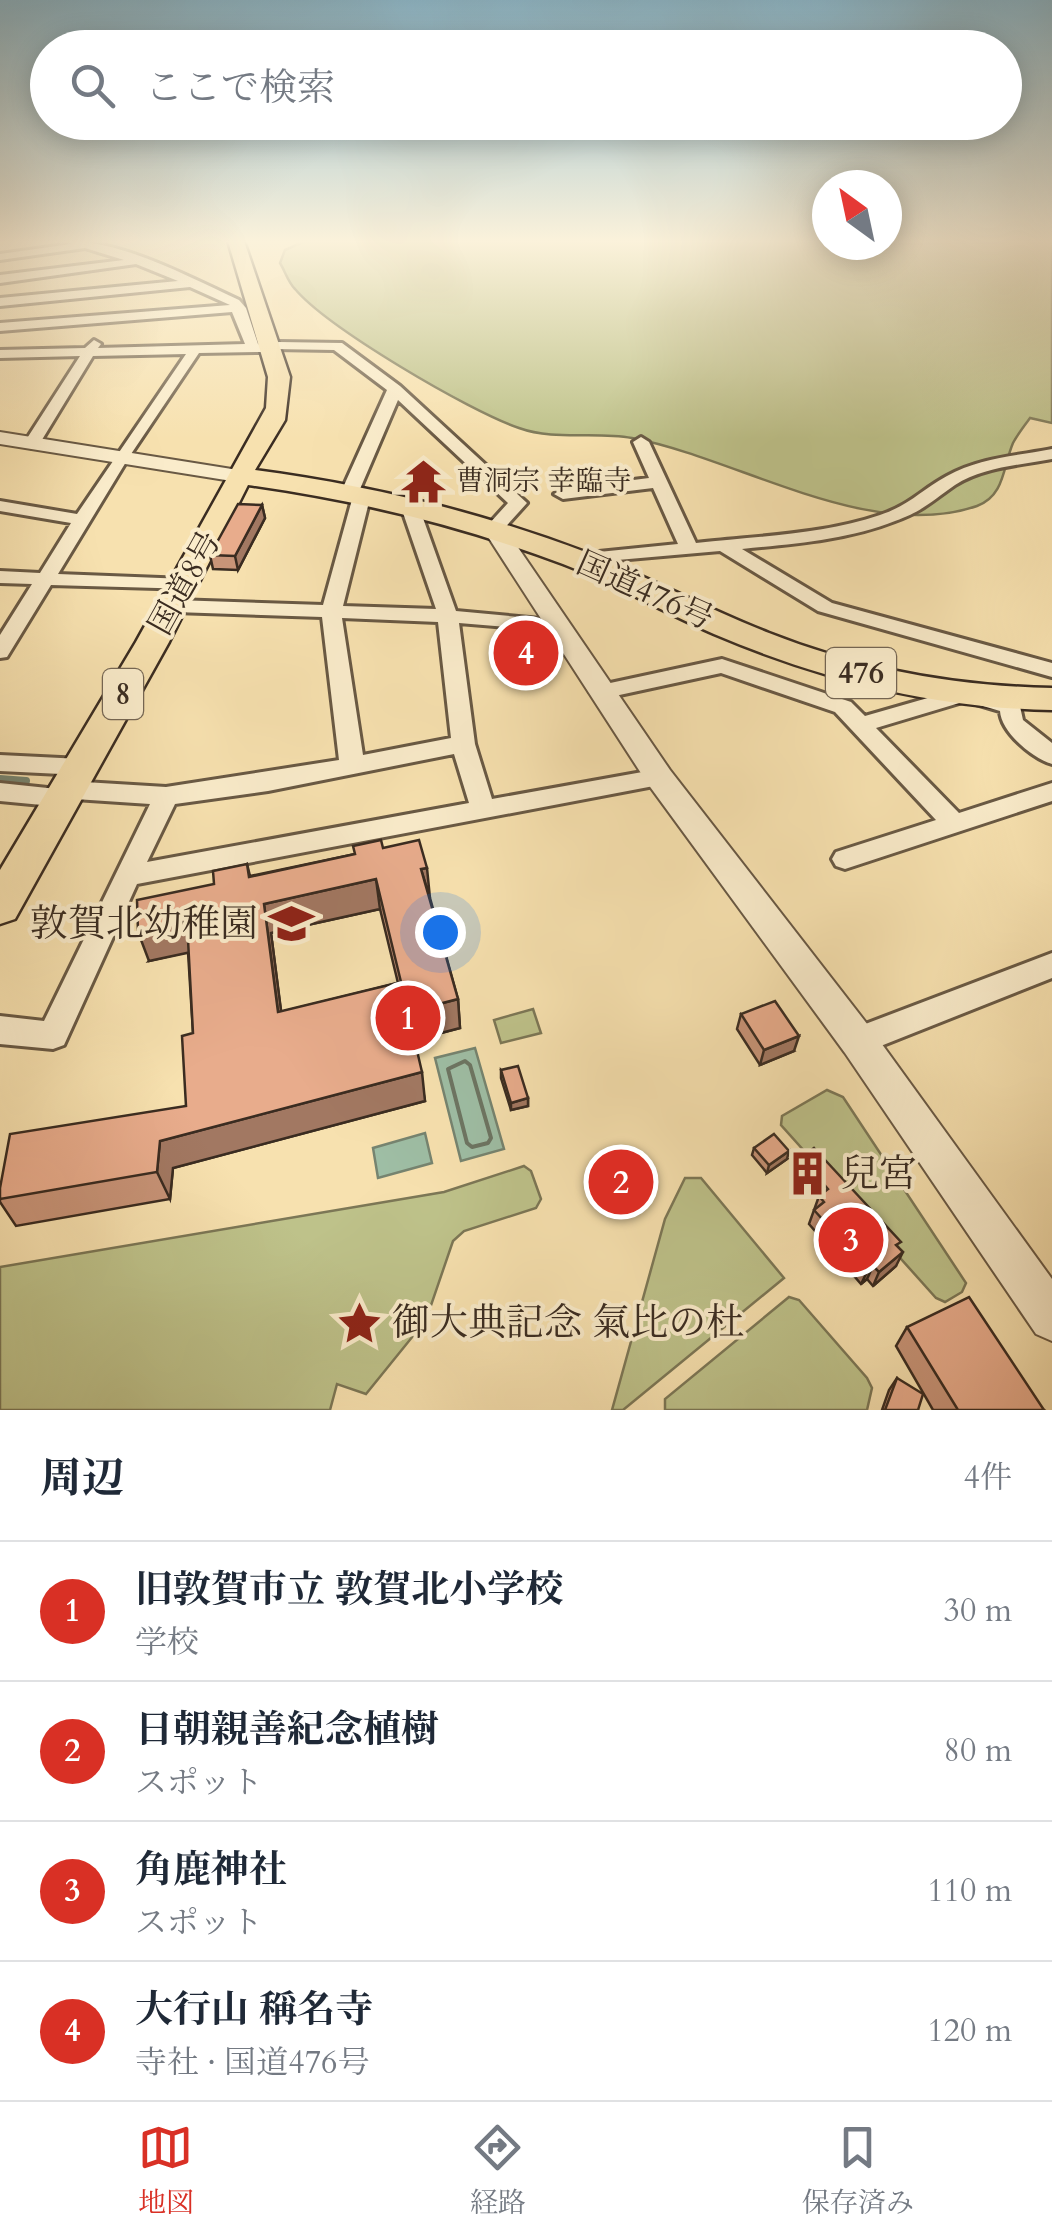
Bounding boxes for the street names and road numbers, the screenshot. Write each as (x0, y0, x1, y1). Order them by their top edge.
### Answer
street label: 国道8号 (139, 523, 231, 643)
street label: 国道476号 (570, 541, 720, 641)
road number: 476 (826, 648, 896, 698)
road number: 8 (103, 669, 143, 719)

